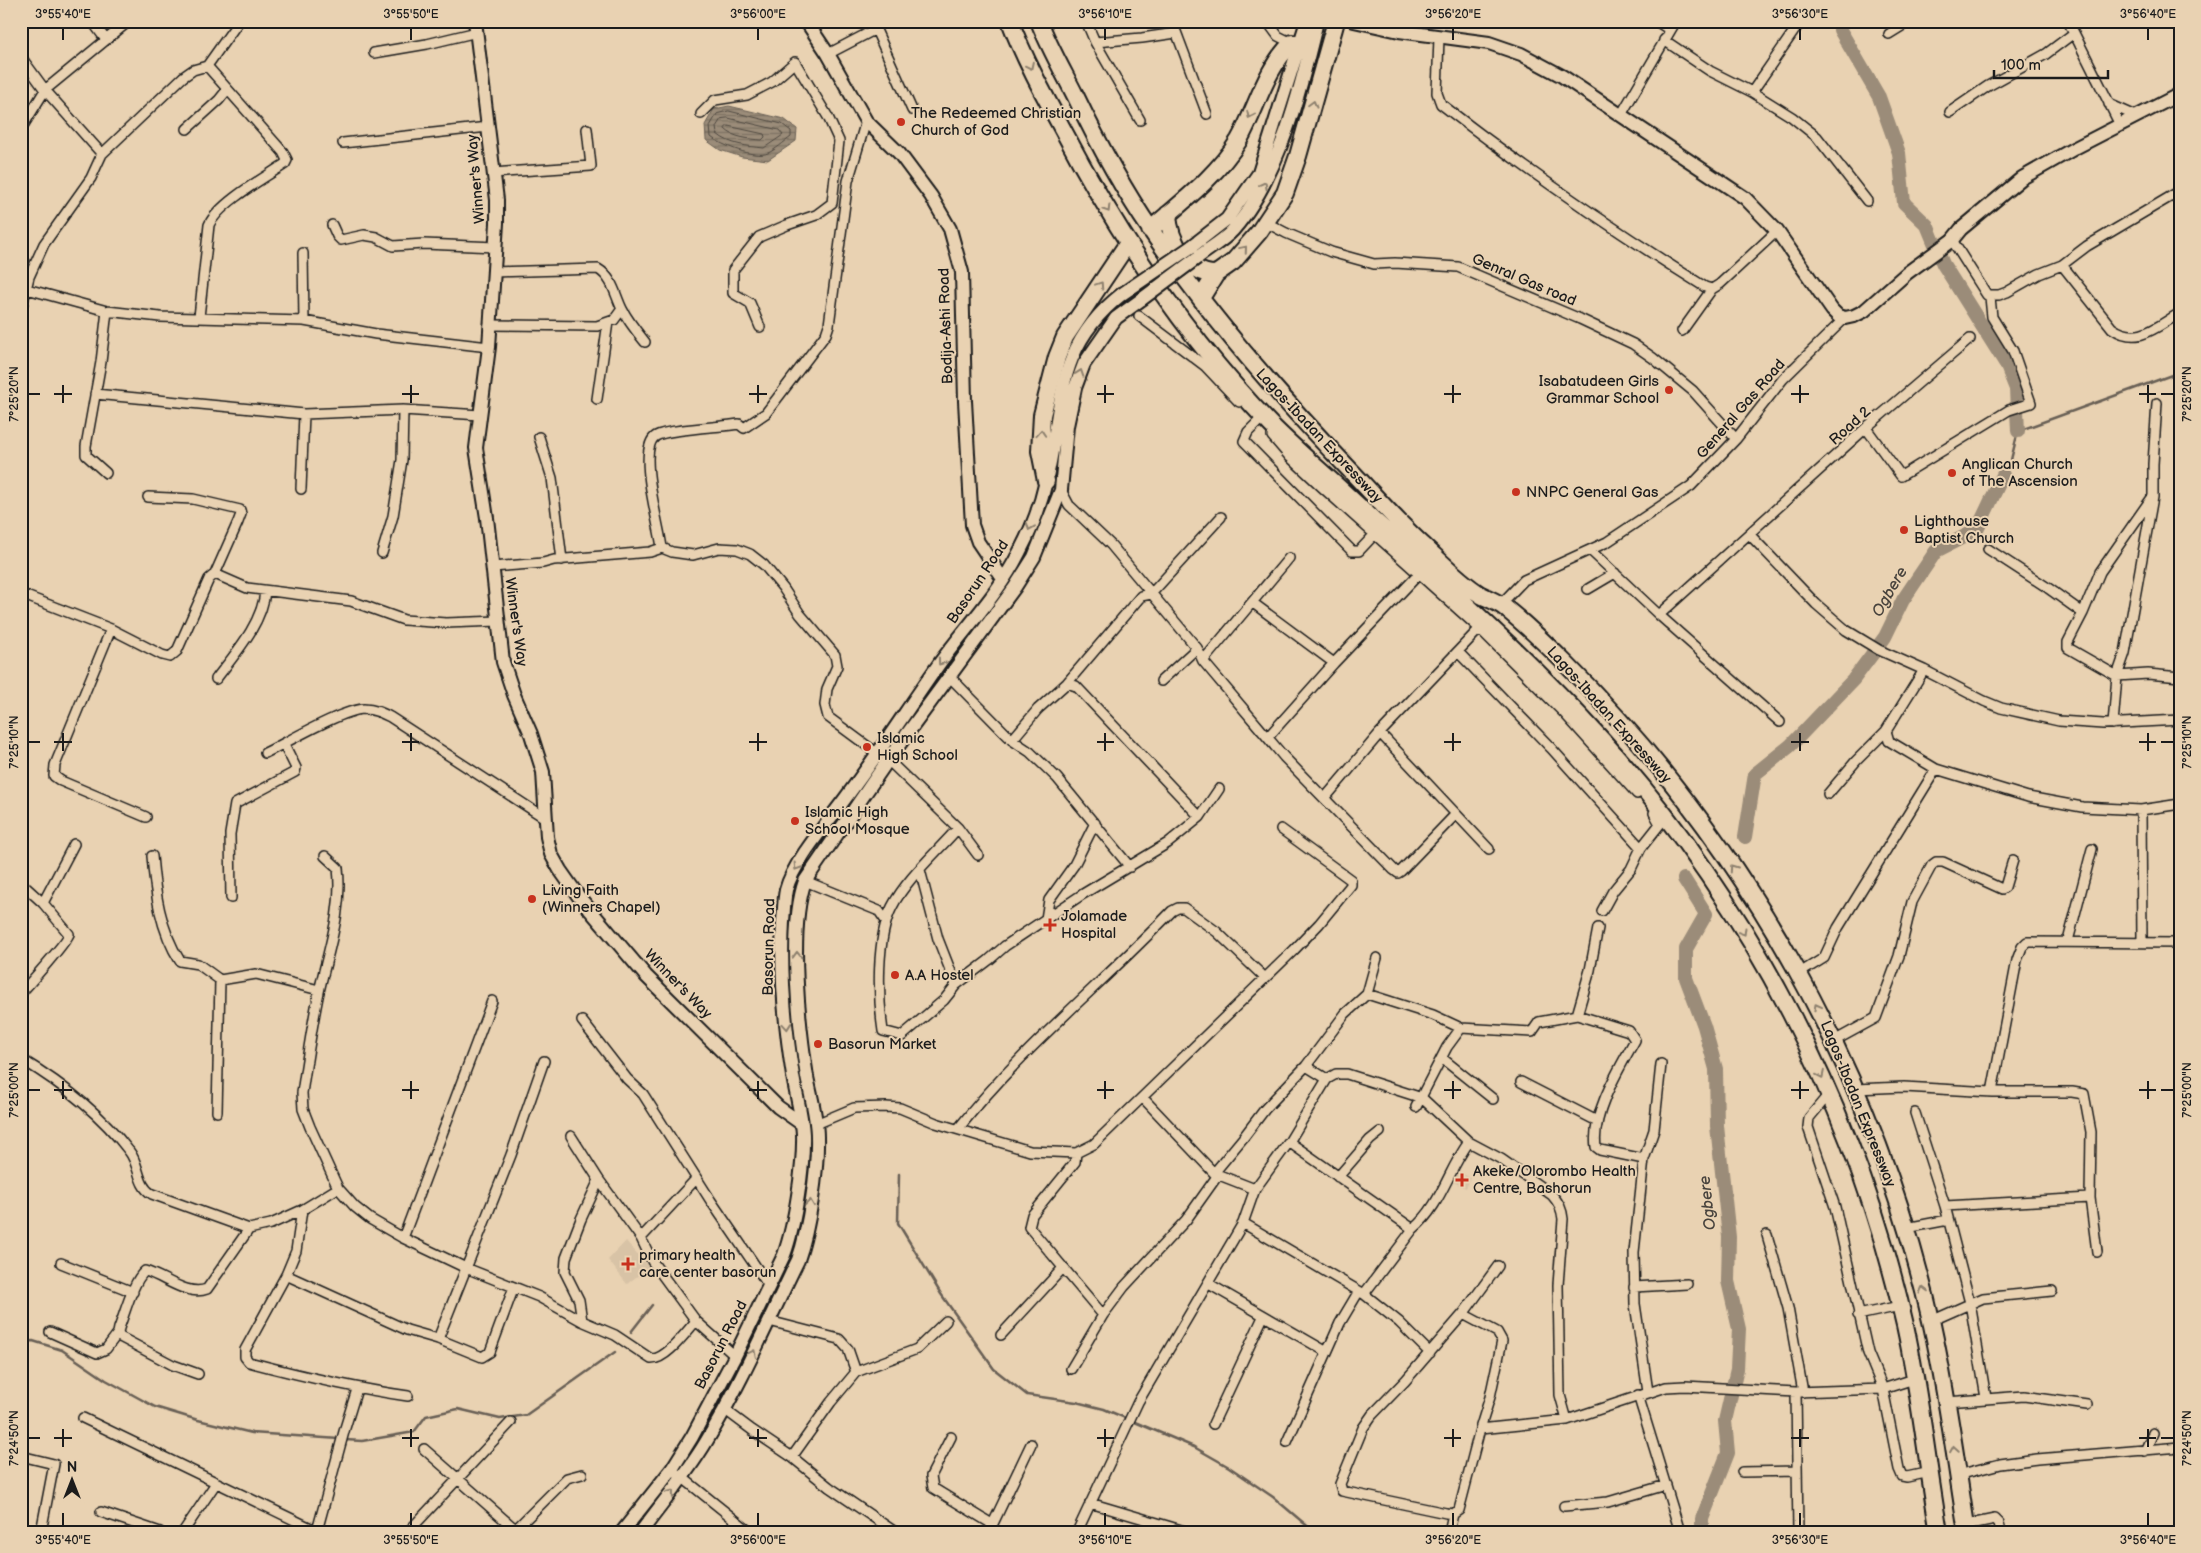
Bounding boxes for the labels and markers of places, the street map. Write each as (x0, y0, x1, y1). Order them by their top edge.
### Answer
place label: The Redeemed Christian Church of God (911, 104, 1081, 140)
marker: The Redeemed Christian Church of God (895, 116, 907, 128)
place label: Isabatudeen Girls Grammar School (1539, 372, 1660, 408)
marker: Isabatudeen Girls Grammar School (1663, 384, 1675, 396)
place label: Anglican Church of The Ascension (1962, 455, 2078, 491)
marker: Anglican Church of The Ascension (1946, 467, 1958, 479)
place label: NNPC General Gas (1526, 483, 1659, 502)
marker: NNPC General Gas (1510, 486, 1522, 498)
place label: Lighthouse Baptist Church (1914, 512, 2014, 548)
marker: Lighthouse Baptist Church (1898, 524, 1910, 536)
place label: Islamic High School (877, 729, 958, 765)
marker: Islamic High School (861, 741, 873, 753)
place label: Islamic High School Mosque (805, 803, 910, 839)
marker: Islamic High School Mosque (789, 815, 801, 827)
place label: Living Faith (Winners Chapel) (542, 881, 661, 917)
marker: Living Faith (Winners Chapel) (526, 893, 538, 905)
place label: Jolamade Hospital (1061, 907, 1127, 943)
marker: Jolamade Hospital (1043, 918, 1057, 932)
place label: A.A Hostel (905, 966, 974, 985)
marker: A.A Hostel (889, 969, 901, 981)
place label: Basorun Market (828, 1035, 937, 1054)
marker: Basorun Market (812, 1038, 824, 1050)
place label: Akeke/Olorombo Health Centre, Bashorun (1473, 1162, 1636, 1198)
marker: Akeke/Olorombo Health Centre, Bashorun (1455, 1173, 1469, 1187)
place label: primary health care center basorun (639, 1246, 777, 1282)
marker: primary health care center basorun (621, 1257, 635, 1271)

